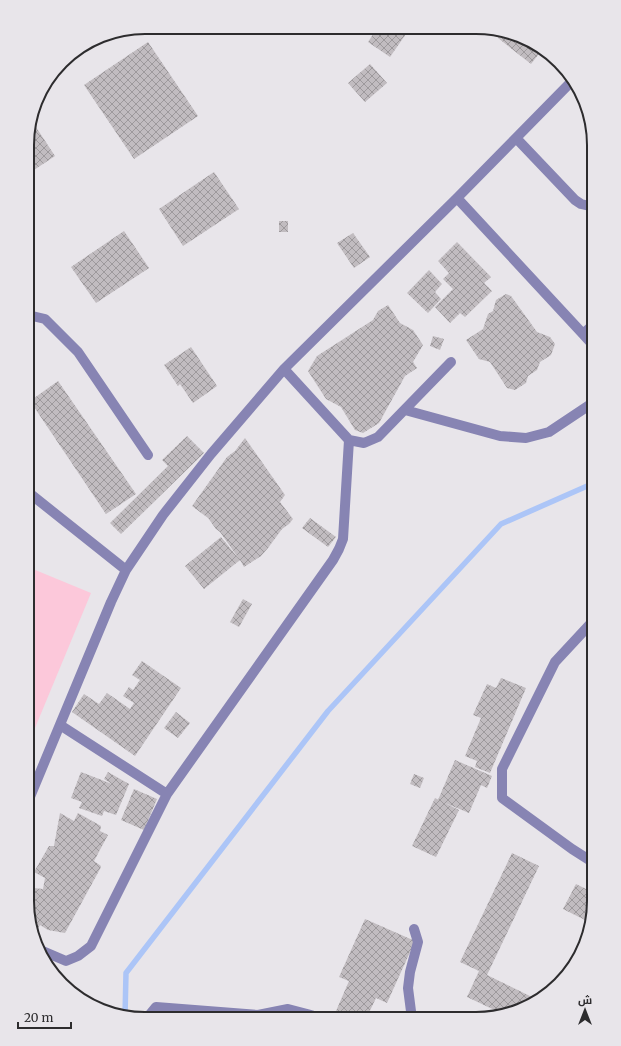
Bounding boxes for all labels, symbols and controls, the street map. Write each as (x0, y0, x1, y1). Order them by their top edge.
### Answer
north arrow (565, 990, 605, 1030)
text: ش (578, 993, 592, 1007)
scale bar (18, 1004, 71, 1030)
text: 20 m (24, 1010, 53, 1025)

